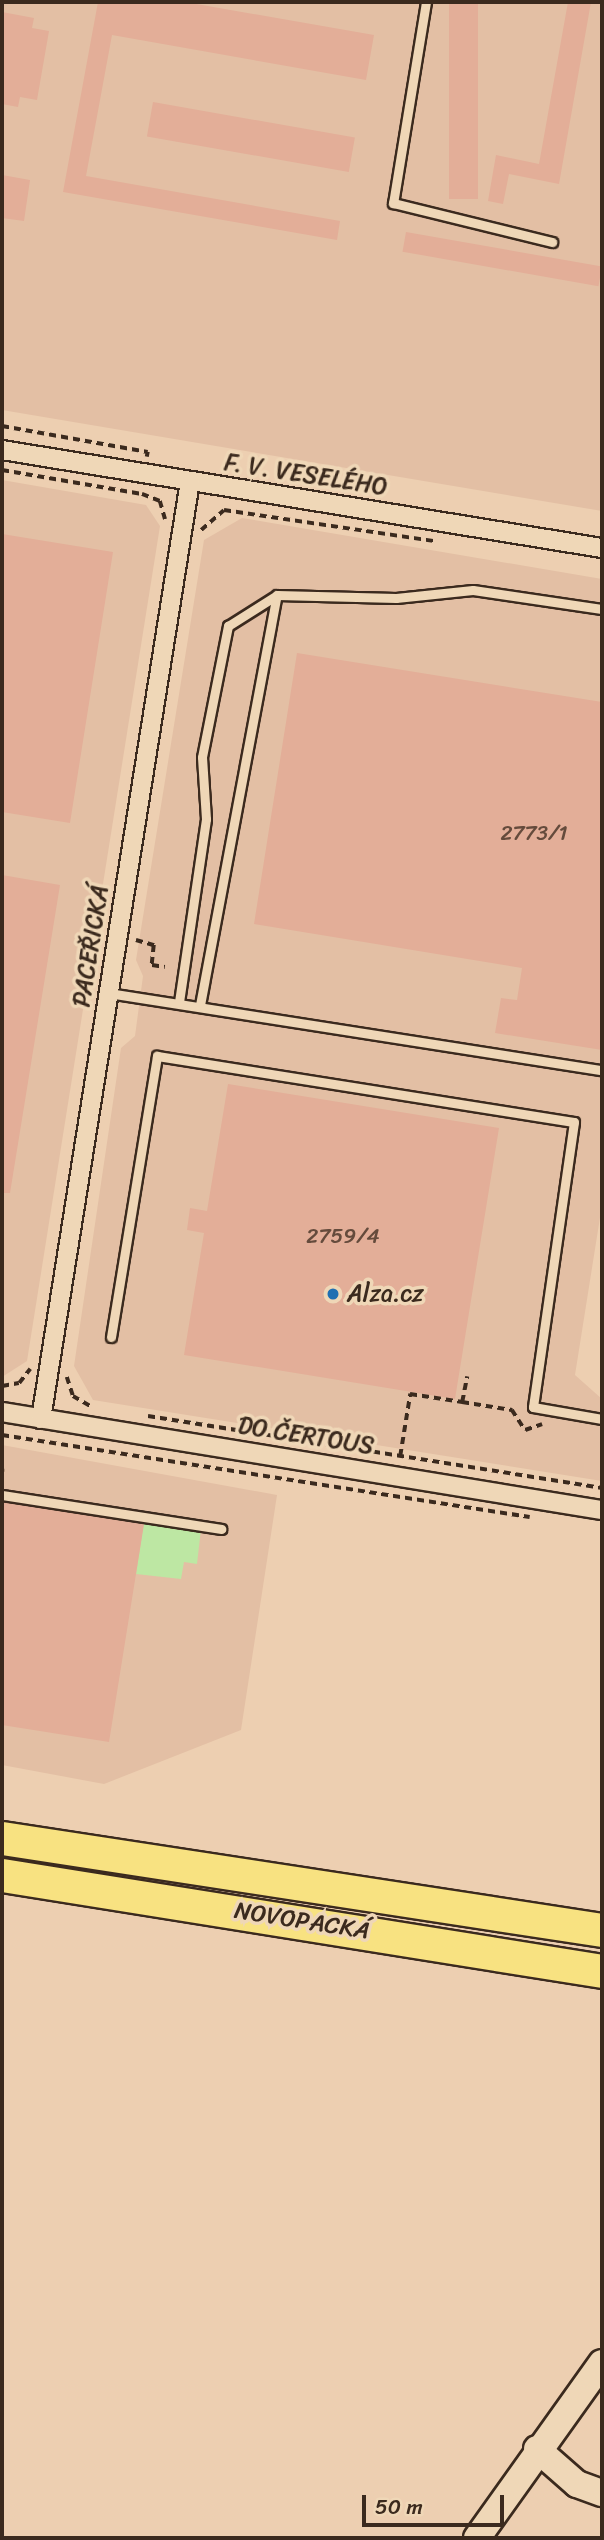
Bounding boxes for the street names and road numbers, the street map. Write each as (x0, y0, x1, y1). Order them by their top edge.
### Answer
street label: F. V. VESELÉHO (224, 448, 388, 502)
street label: PACEŘICKÁ (67, 883, 115, 1009)
street label: DO ČERTOUS (237, 1411, 375, 1461)
street label: NOVOPACKÁ (232, 1896, 372, 1946)

